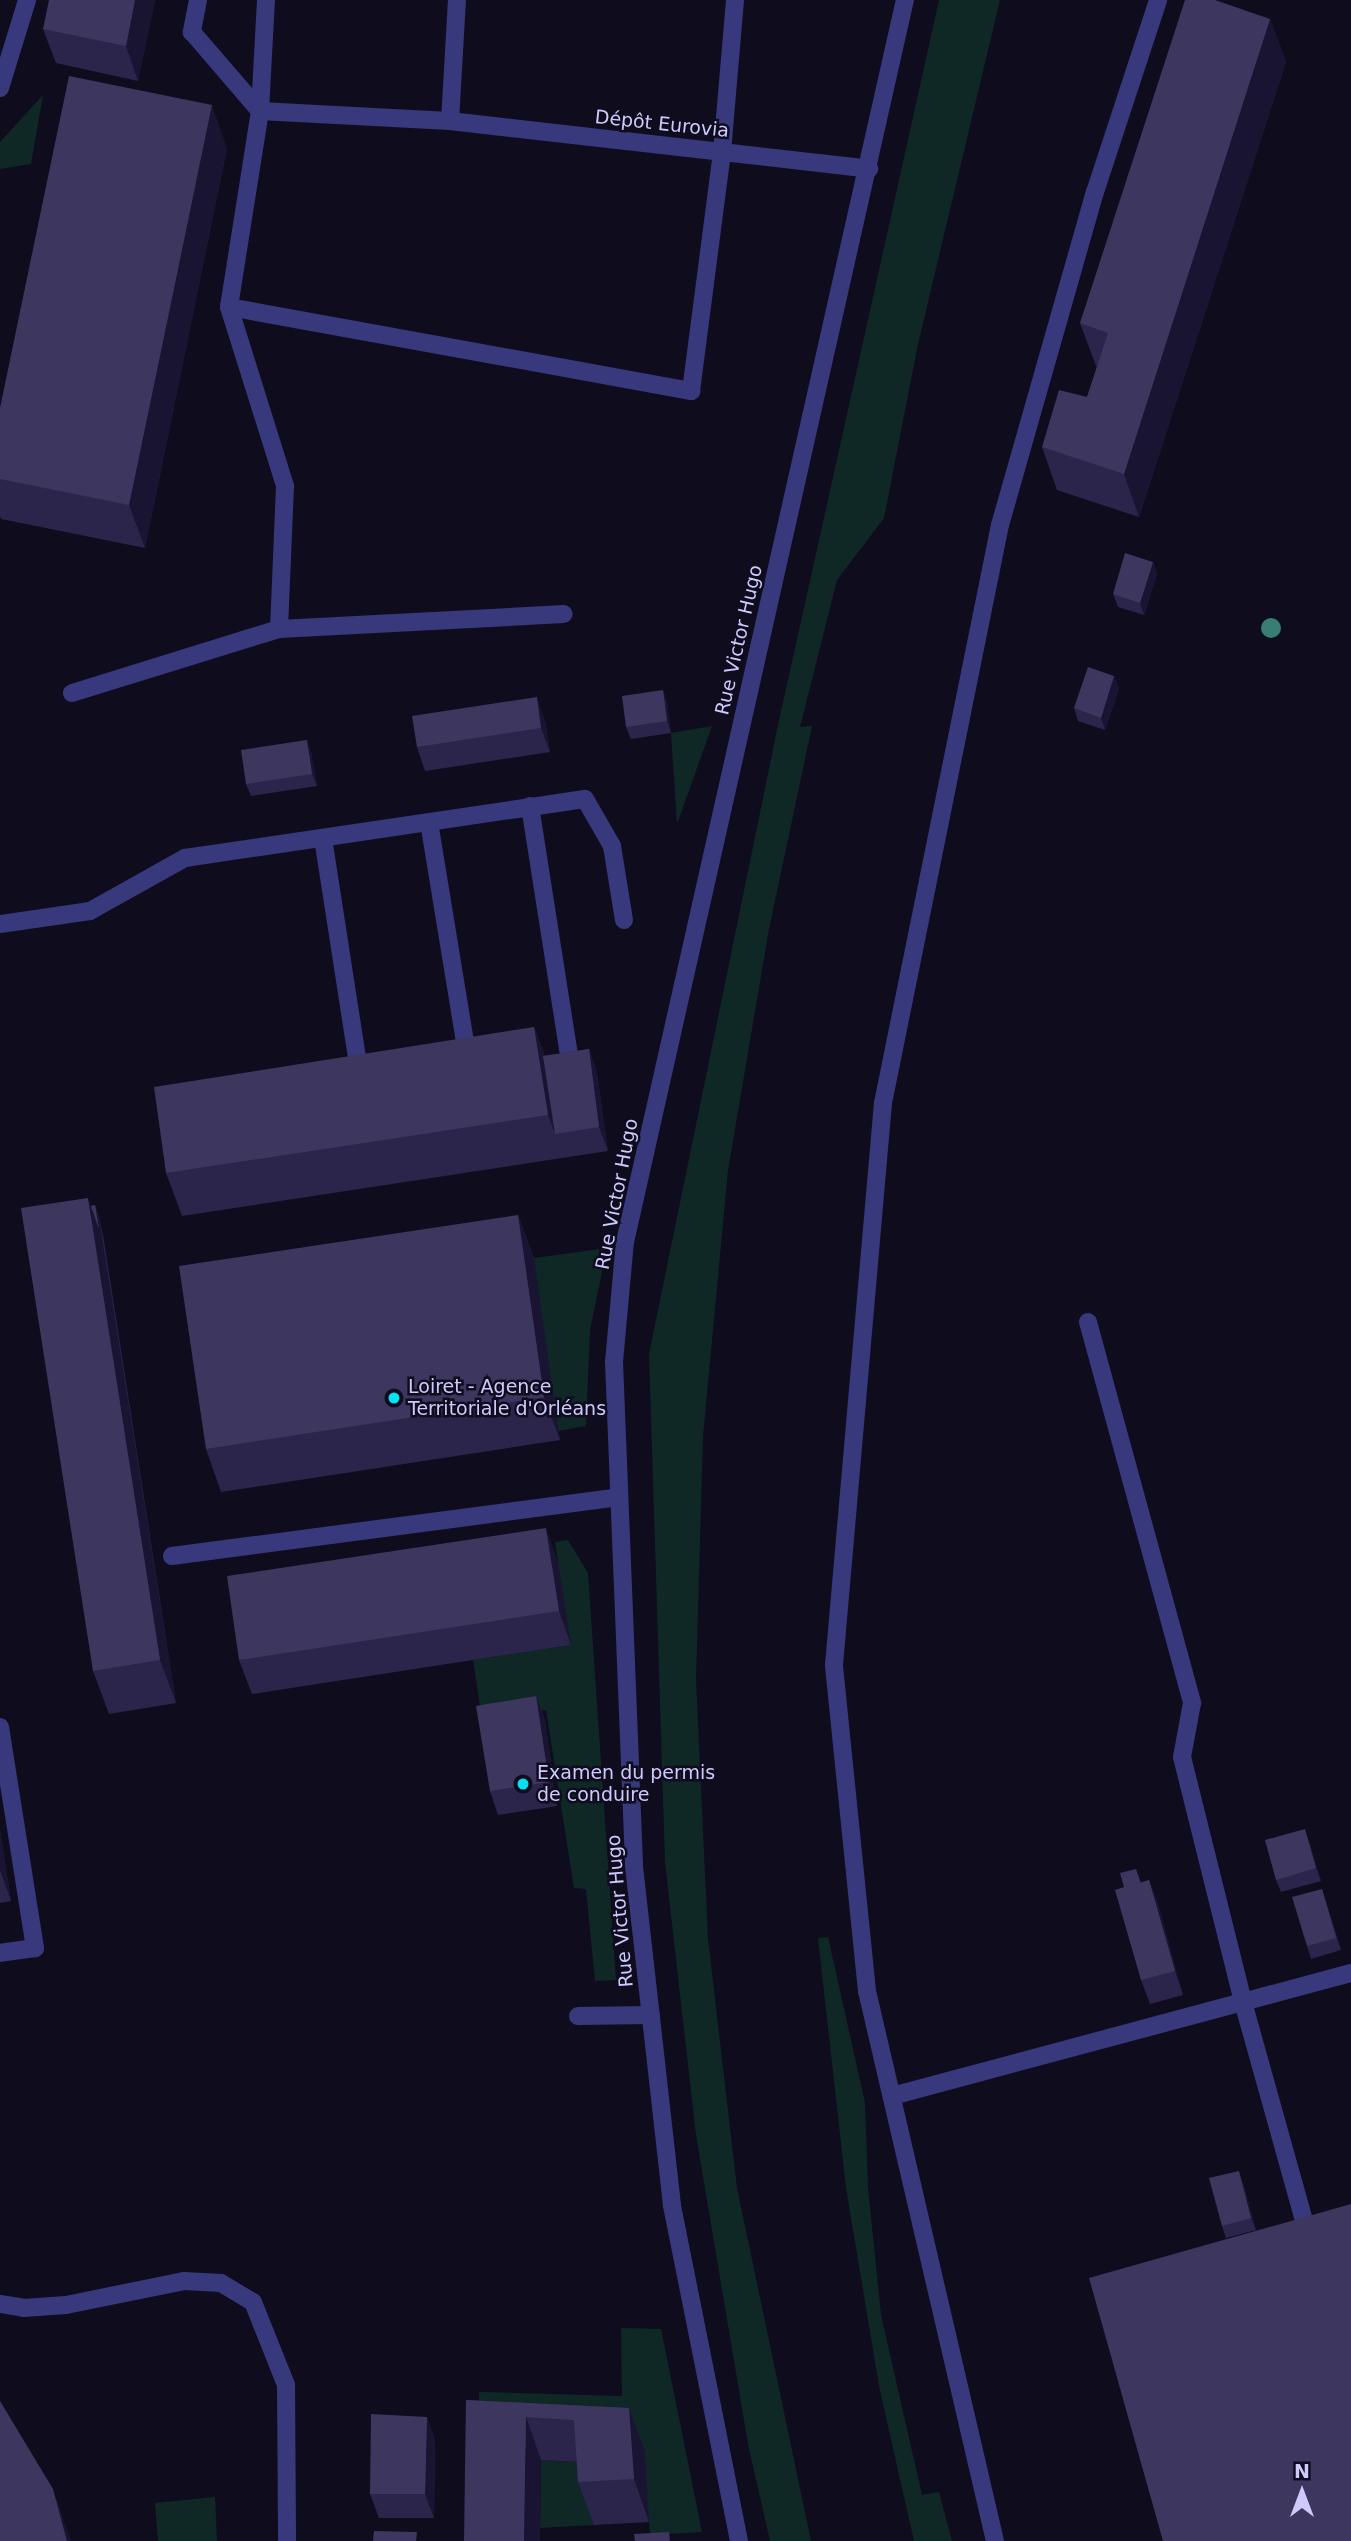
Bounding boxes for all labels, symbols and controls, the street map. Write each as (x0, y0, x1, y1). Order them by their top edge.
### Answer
street label: Dépôt Eurovia (594, 106, 730, 142)
street label: Rue Victor Hugo (711, 563, 767, 717)
street label: Rue Victor Hugo (591, 1117, 643, 1271)
place label: Loiret - Agence Territoriale d'Orléans (408, 1376, 606, 1420)
marker: Loiret - Agence Territoriale d'Orléans (386, 1390, 402, 1406)
place label: Examen du permis de conduire (537, 1762, 715, 1806)
marker: Examen du permis de conduire (515, 1776, 531, 1792)
street label: Rue Victor Hugo (602, 1834, 638, 1988)
north arrow (1267, 2457, 1337, 2527)
text: N (1294, 2460, 1310, 2482)

